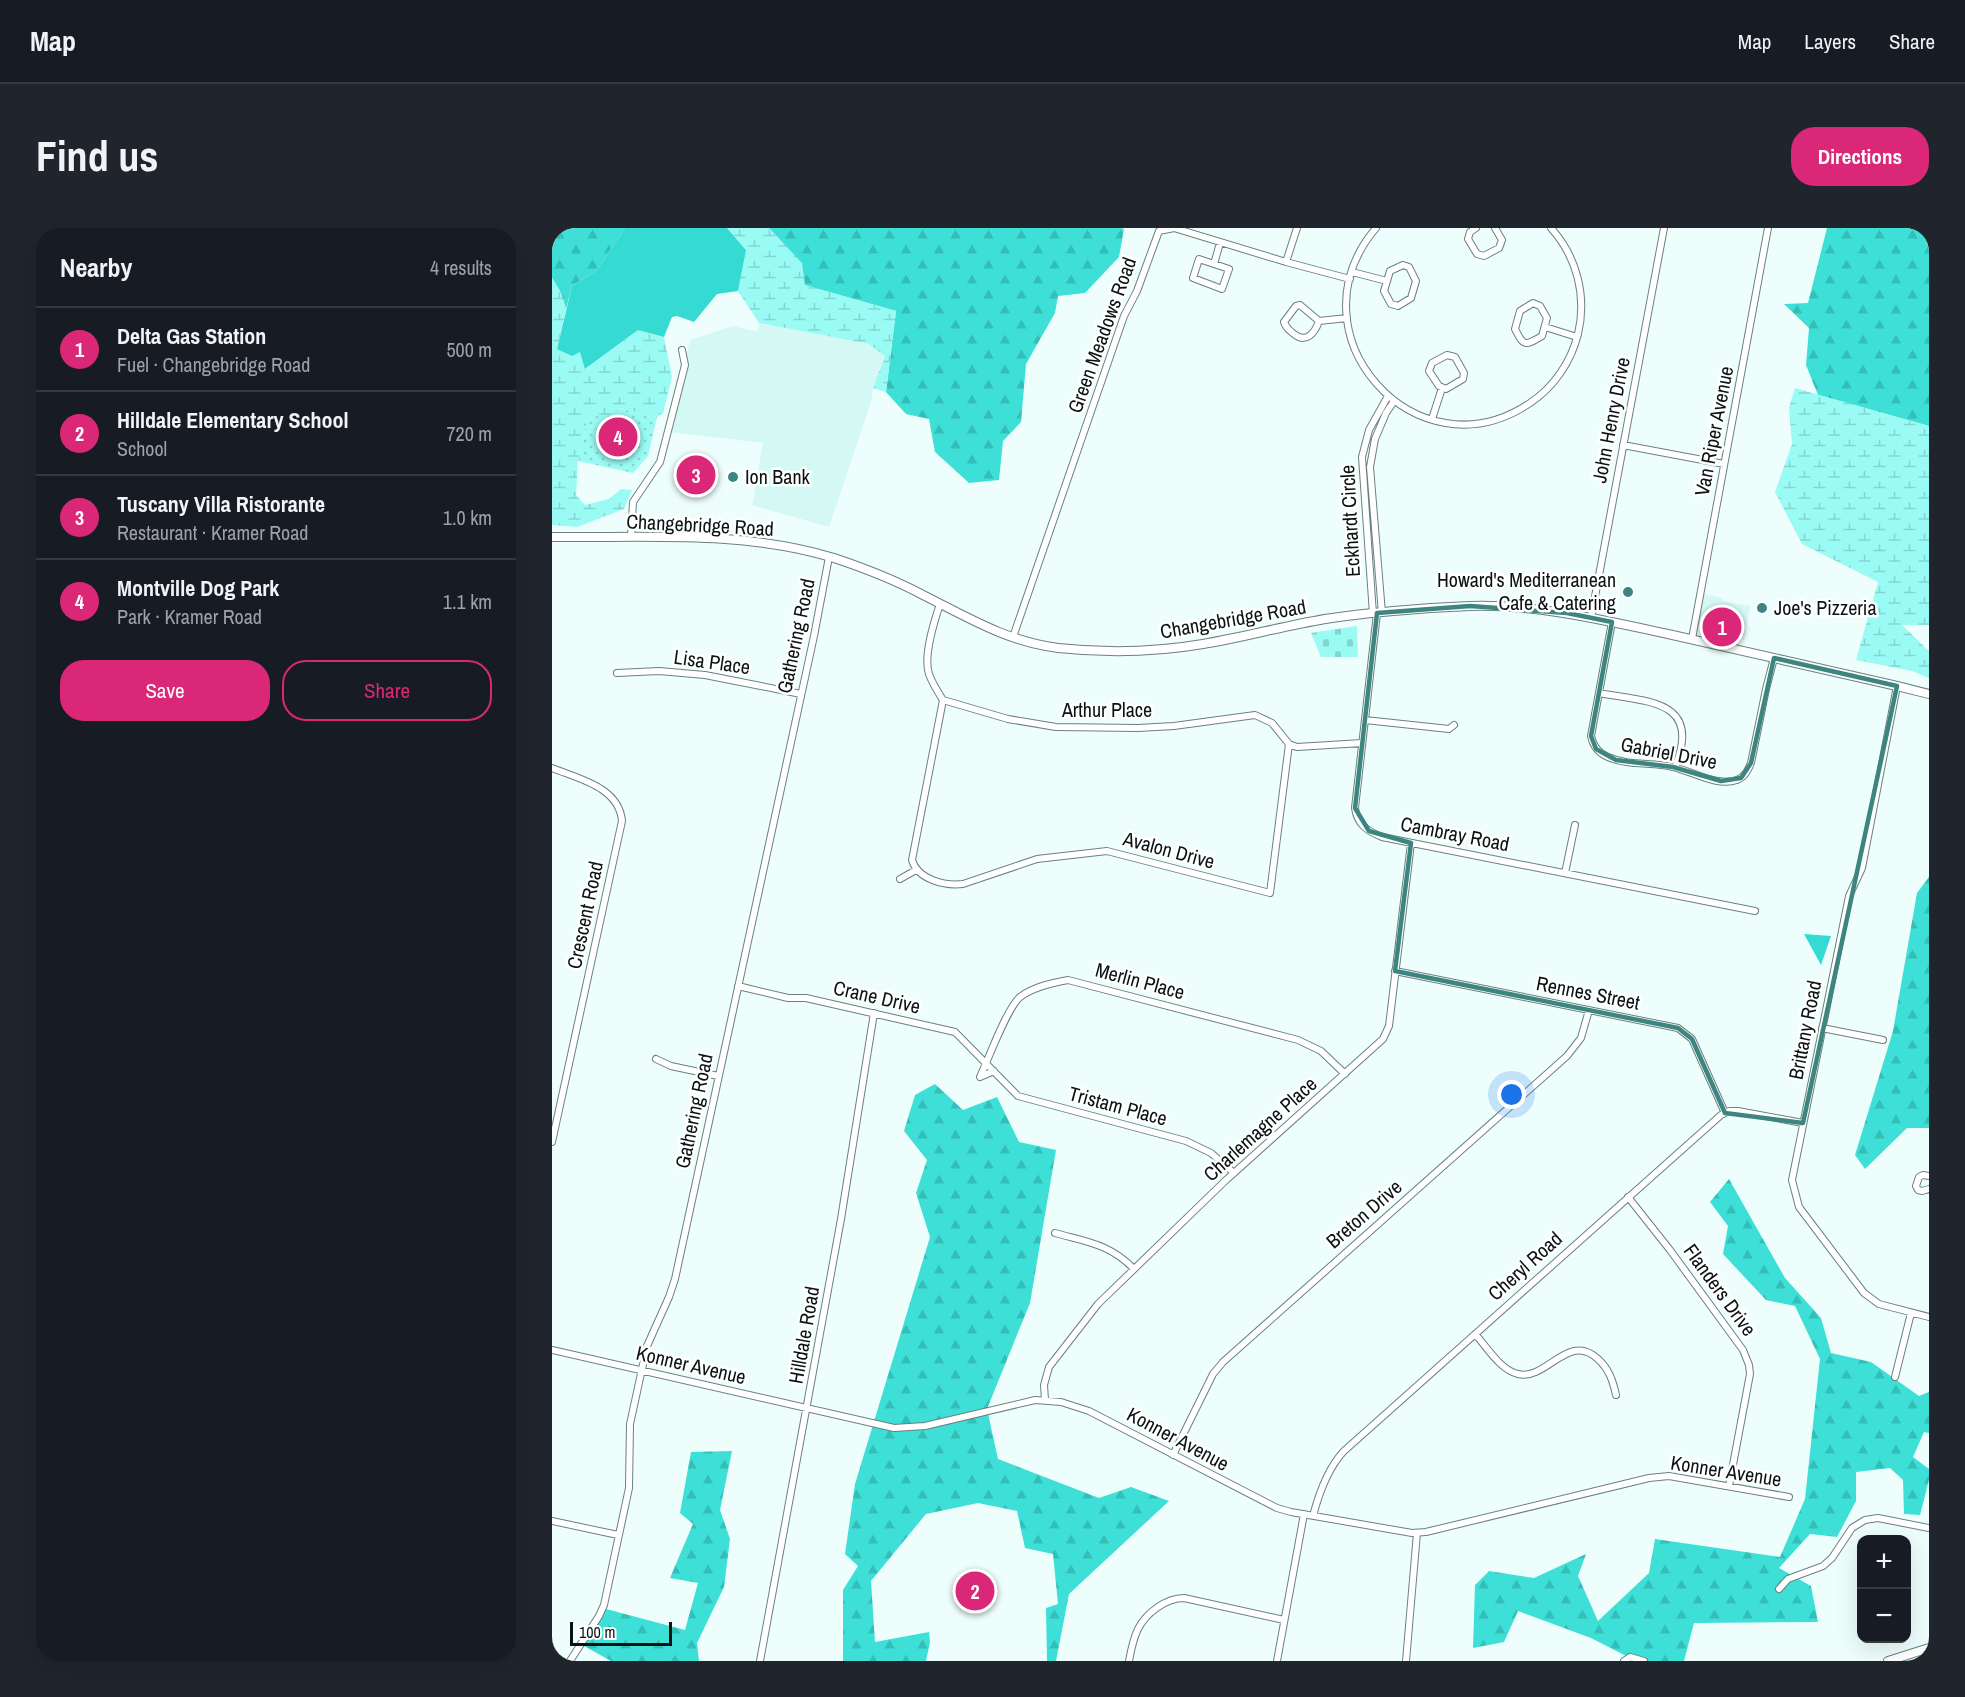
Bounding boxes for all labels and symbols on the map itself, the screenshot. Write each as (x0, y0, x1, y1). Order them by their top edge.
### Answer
street label: Green Meadows Road (1061, 253, 1142, 417)
street label: John Henry Drive (1585, 355, 1636, 485)
street label: Van Riper Avenue (1688, 364, 1739, 498)
pin: 4 (598, 414, 638, 460)
pin: 3 (676, 452, 716, 498)
place label: Ion Bank (745, 463, 811, 490)
street label: Eckhardt Circle (1333, 464, 1366, 578)
marker: Ion Bank (726, 470, 740, 484)
street label: Changebridge Road (626, 507, 774, 542)
place label: Howard's Mediterranean Cafe & Catering (1437, 566, 1616, 616)
street label: Gathering Road (770, 576, 821, 696)
marker: Howard's Mediterranean Cafe & Catering (1621, 585, 1635, 599)
street label: Changebridge Road (1158, 592, 1308, 645)
place label: Joe's Pizzeria (1774, 594, 1877, 621)
marker: Joe's Pizzeria (1755, 601, 1769, 615)
pin: 1 (1702, 604, 1742, 650)
street label: Lisa Place (672, 643, 752, 680)
street label: Arthur Place (1061, 696, 1152, 723)
street label: Gabriel Drive (1619, 730, 1720, 775)
street label: Cambray Road (1398, 810, 1512, 857)
street label: Avalon Drive (1119, 824, 1218, 875)
street label: Crescent Road (560, 859, 609, 971)
street label: Merlin Place (1093, 956, 1188, 1005)
street label: Rennes Street (1534, 969, 1643, 1016)
street label: Crane Drive (831, 973, 923, 1020)
street label: Brittany Road (1782, 978, 1827, 1082)
street label: Gathering Road (668, 1051, 719, 1171)
street label: Charlemagne Place (1197, 1070, 1322, 1187)
street label: Tristam Place (1066, 1079, 1170, 1132)
your location (1497, 1080, 1526, 1109)
street label: Breton Drive (1320, 1173, 1407, 1254)
street label: Cheryl Road (1482, 1225, 1568, 1306)
street label: Flanders Drive (1678, 1238, 1763, 1341)
street label: Hilldale Road (782, 1284, 825, 1386)
street label: Konner Avenue (634, 1339, 749, 1390)
street label: Konner Avenue (1123, 1400, 1234, 1477)
street label: Konner Avenue (1669, 1448, 1783, 1493)
pin: 2 (956, 1568, 994, 1614)
scale bar (570, 1619, 672, 1646)

